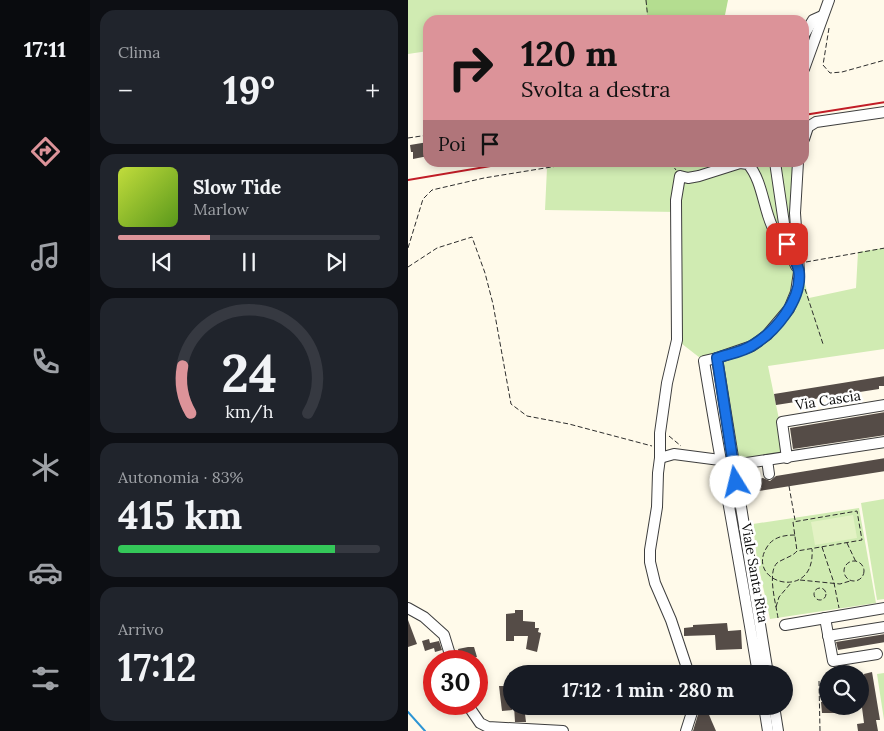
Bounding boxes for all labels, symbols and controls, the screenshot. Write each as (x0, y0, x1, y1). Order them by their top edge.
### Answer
text: 120 m (521, 31, 618, 76)
text: 17:11 (24, 35, 66, 63)
icon: right (438, 35, 503, 100)
text: Clima (118, 42, 161, 62)
text: 19° (223, 66, 275, 114)
text: − (118, 73, 133, 109)
text: + (365, 73, 380, 109)
text: Svolta a destra (521, 75, 671, 103)
icon: arrive (476, 130, 504, 158)
text: Poi (438, 132, 466, 156)
icon: directions (28, 134, 63, 169)
text: Slow Tide (193, 175, 281, 199)
text: Marlow (193, 199, 249, 219)
pin (766, 223, 808, 265)
icon: arrive (773, 230, 801, 258)
icon: music (28, 239, 63, 274)
icon: previous (148, 248, 176, 276)
icon: pause (235, 248, 263, 276)
icon: next (322, 248, 350, 276)
text: 24 (221, 340, 277, 406)
icon: phone (28, 344, 63, 379)
street label: Via Cascia (793, 386, 862, 414)
text: km/h (225, 400, 273, 423)
icon: climate (28, 450, 63, 485)
position arrow (709, 455, 761, 507)
text: Autonomia · 83% (118, 467, 244, 487)
text: 415 km (118, 491, 242, 539)
street label: Viale Santa Rita (737, 521, 773, 624)
icon: car (28, 555, 63, 590)
text: Arrivo (118, 619, 164, 639)
text: 17:12 (118, 643, 196, 691)
speed limit sign: 30 (423, 650, 488, 715)
icon: filters (28, 661, 63, 696)
map controls (819, 665, 869, 715)
button: search (819, 665, 869, 715)
text: 17:12 · 1 min · 280 m (562, 678, 734, 702)

